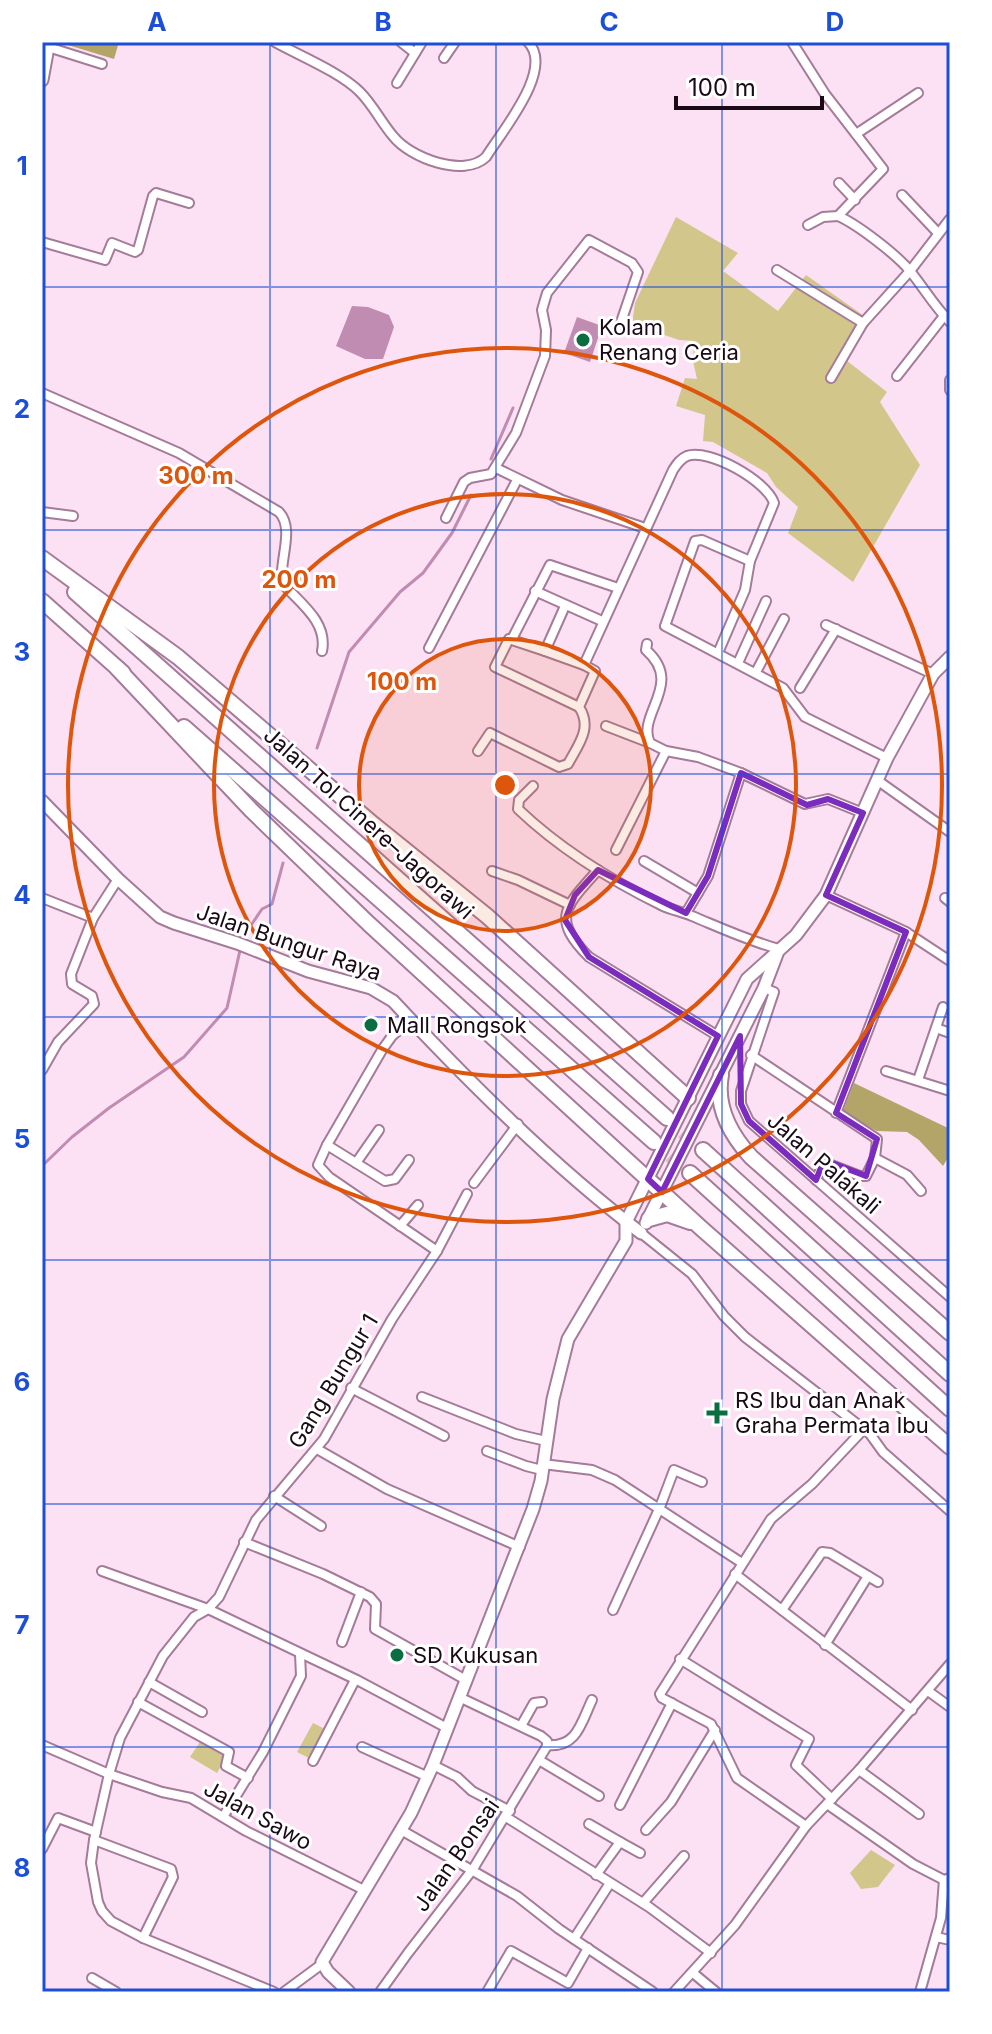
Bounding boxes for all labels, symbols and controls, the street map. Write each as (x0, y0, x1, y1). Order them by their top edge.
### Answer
text: A (147, 6, 167, 37)
text: B (374, 6, 392, 37)
text: C (599, 6, 619, 37)
text: D (826, 6, 844, 37)
scale bar (676, 60, 822, 110)
text: 100 m (688, 73, 756, 102)
text: 1 (16, 150, 28, 181)
place label: Kolam Renang Ceria (599, 314, 739, 365)
marker: Kolam Renang Ceria (574, 331, 592, 349)
text: 2 (14, 393, 30, 424)
text: 300 m (158, 461, 234, 490)
text: 200 m (261, 565, 337, 594)
text: 3 (14, 636, 30, 667)
text: 100 m (367, 667, 437, 696)
street label: Jalan Tol Cinere–Jagorawi (259, 722, 479, 924)
centre of rings (491, 771, 519, 799)
text: 4 (13, 879, 31, 910)
street label: Jalan Bungur Raya (193, 898, 385, 986)
place label: Mall Rongsok (387, 1012, 526, 1038)
marker: Mall Rongsok (362, 1016, 380, 1034)
street label: Jalan Palakali (762, 1107, 886, 1219)
text: 5 (14, 1123, 30, 1154)
street label: Gang Bungur 1 (283, 1309, 383, 1453)
text: 6 (14, 1366, 30, 1397)
place label: RS Ibu dan Anak Graha Permata Ibu (735, 1387, 929, 1438)
marker: RS Ibu dan Anak Graha Permata Ibu (706, 1402, 728, 1424)
text: 7 (14, 1609, 30, 1640)
place label: SD Kukusan (413, 1642, 538, 1668)
marker: SD Kukusan (388, 1646, 406, 1664)
street label: Jalan Sawo (200, 1775, 316, 1855)
street label: Jalan Bonsai (408, 1794, 504, 1916)
text: 8 (14, 1852, 30, 1883)

